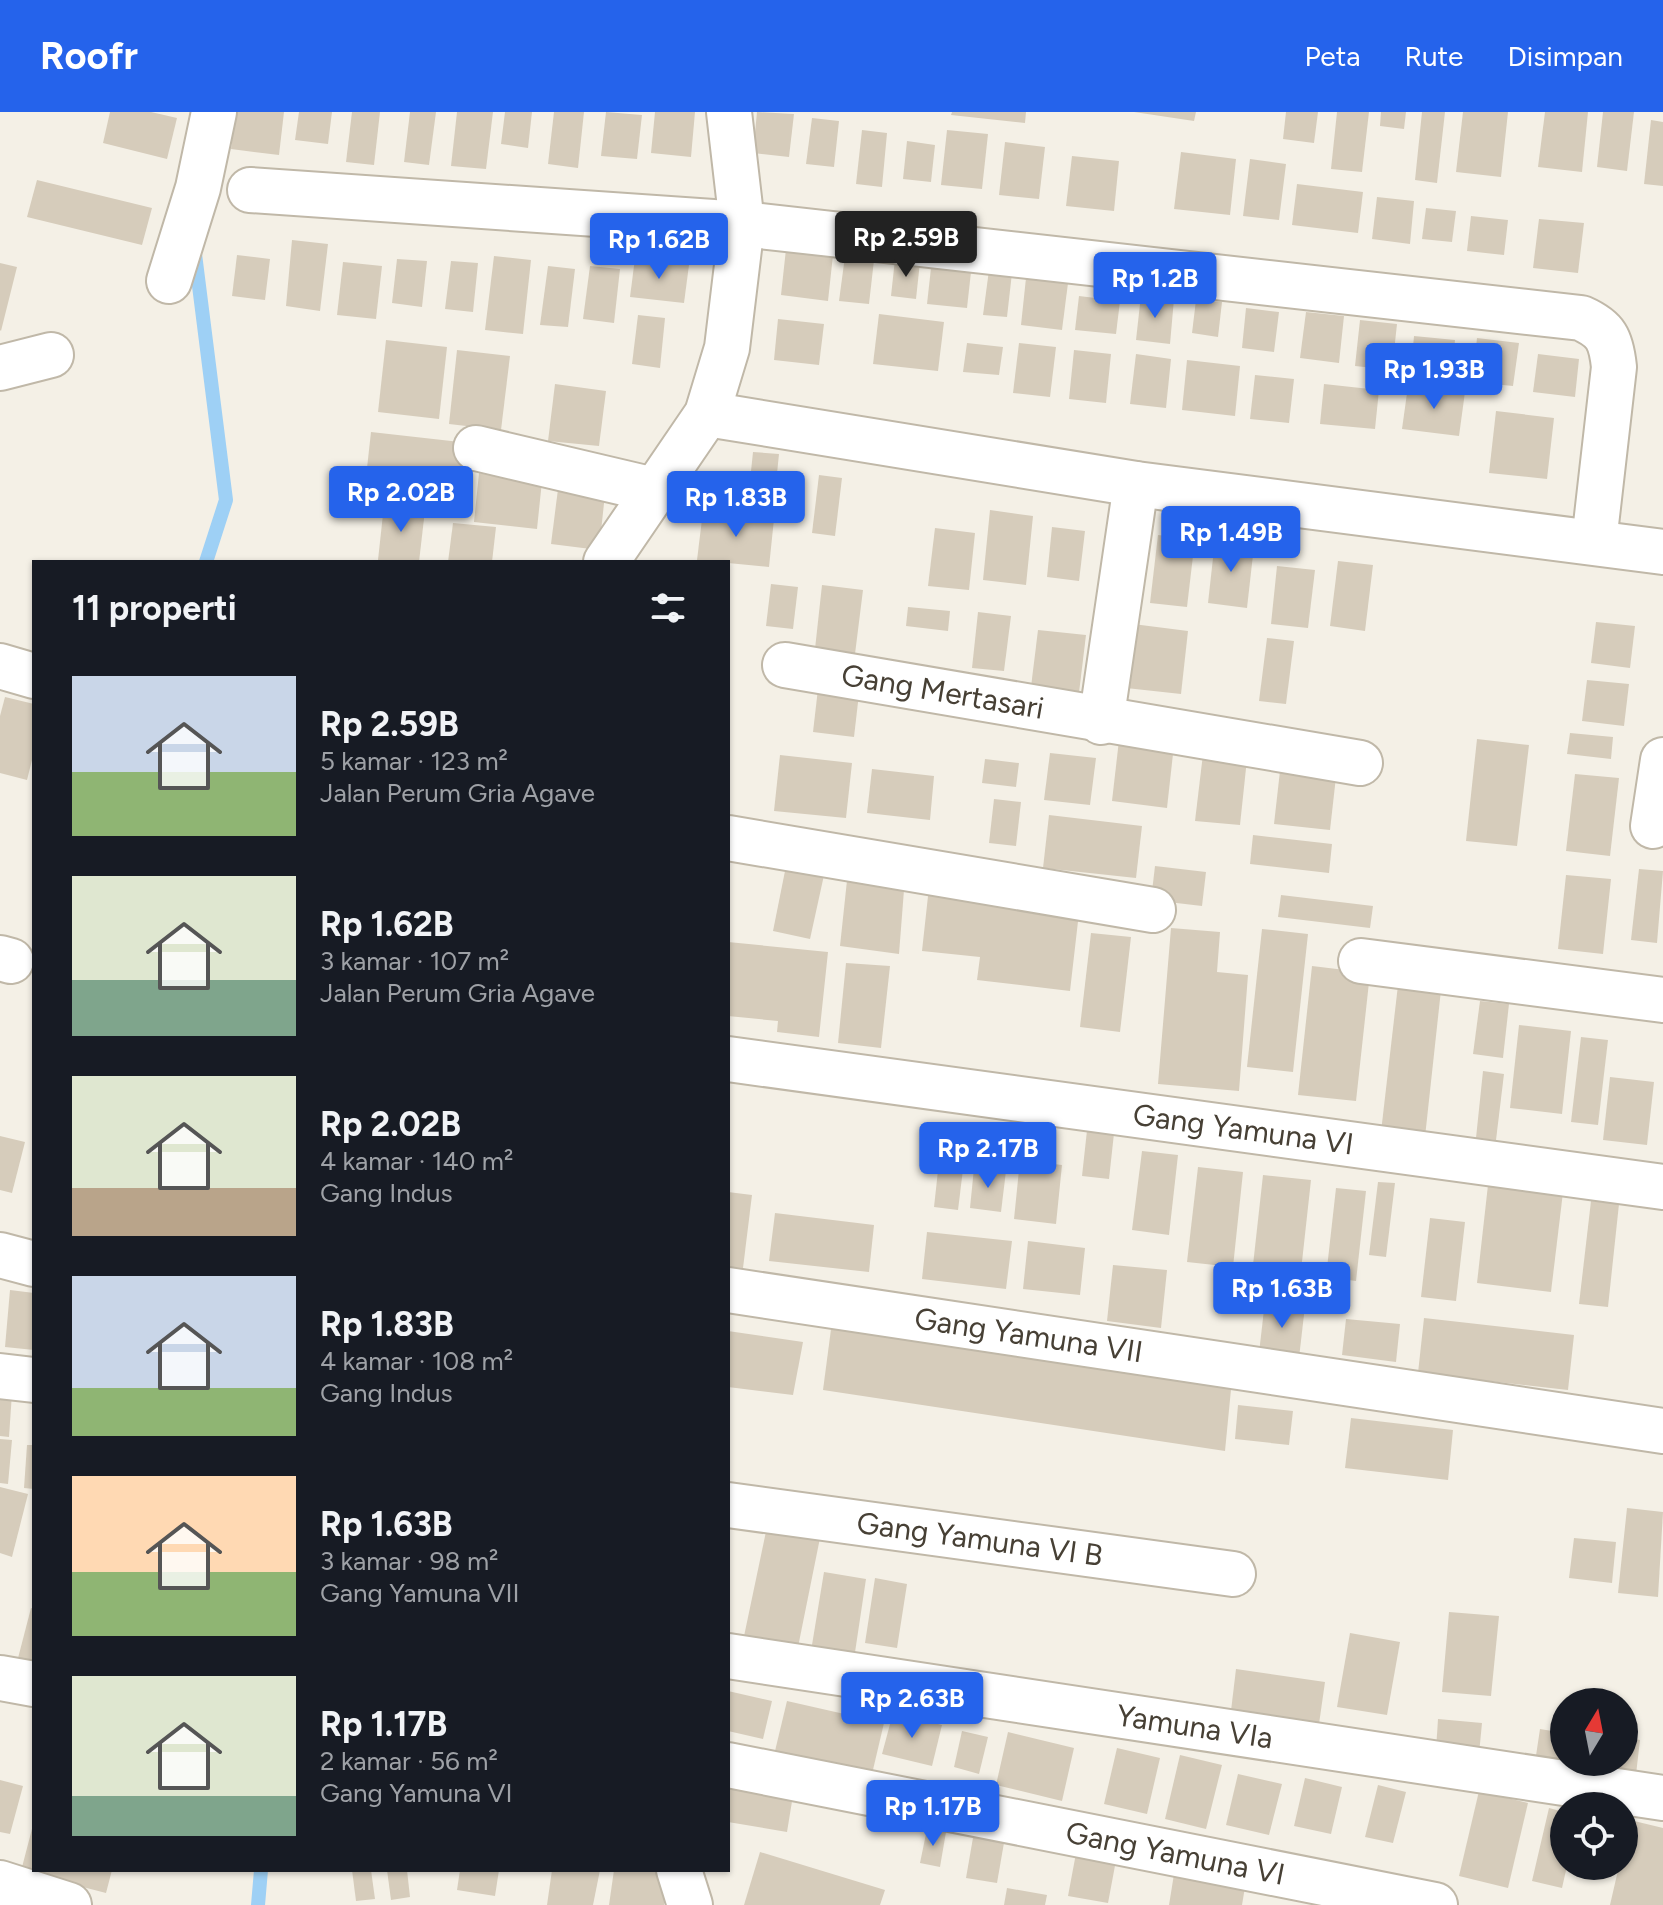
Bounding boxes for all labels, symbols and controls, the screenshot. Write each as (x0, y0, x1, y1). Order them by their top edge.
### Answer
text: Roofr (40, 33, 138, 79)
text: Peta (1304, 39, 1360, 73)
text: Rute (1404, 39, 1463, 73)
text: Disimpan (1507, 39, 1623, 73)
pin: Rp 2.59B (823, 211, 989, 279)
pin: Rp 1.62B (576, 213, 742, 281)
text: Rp 2.59B (853, 221, 959, 253)
text: Rp 1.62B (608, 223, 710, 255)
pin: Rp 1.2B (1081, 252, 1229, 320)
text: Rp 1.2B (1112, 262, 1198, 294)
pin: Rp 1.93B (1351, 343, 1517, 411)
text: Rp 1.93B (1383, 353, 1485, 385)
pin: Rp 2.02B (318, 466, 484, 534)
pin: Rp 1.83B (653, 471, 819, 539)
text: Rp 2.02B (347, 476, 455, 508)
text: Rp 1.83B (685, 481, 787, 513)
pin: Rp 1.49B (1148, 506, 1314, 574)
text: Rp 1.49B (1179, 516, 1283, 548)
icon: filters (646, 586, 690, 630)
text: 11 properti (72, 588, 237, 629)
street label: Gang Mertasari (839, 656, 1047, 727)
text: Rp 2.59B (320, 704, 459, 745)
icon: home (136, 708, 232, 804)
text: 5 kamar · 123 m² (320, 745, 508, 777)
text: Jalan Perum Gria Agave (320, 777, 595, 809)
text: Rp 1.62B (320, 904, 453, 945)
icon: home (136, 908, 232, 1004)
text: 3 kamar · 107 m² (320, 945, 509, 977)
text: Jalan Perum Gria Agave (320, 977, 595, 1009)
street label: Gang Yamuna VI (1131, 1096, 1356, 1162)
text: Rp 2.02B (320, 1104, 461, 1145)
icon: home (136, 1108, 232, 1204)
pin: Rp 2.17B (905, 1122, 1071, 1190)
text: Rp 2.17B (937, 1132, 1039, 1164)
text: 4 kamar · 140 m² (320, 1145, 513, 1177)
text: Gang Indus (320, 1177, 453, 1209)
pin: Rp 1.63B (1199, 1262, 1365, 1330)
text: Rp 1.63B (1231, 1272, 1333, 1304)
street label: Gang Yamuna VII (912, 1299, 1145, 1370)
text: Rp 1.83B (320, 1304, 454, 1345)
icon: home (136, 1308, 232, 1404)
text: 4 kamar · 108 m² (320, 1345, 513, 1377)
text: Gang Indus (320, 1377, 453, 1409)
text: Rp 1.63B (320, 1504, 453, 1545)
street label: Gang Yamuna VI B (854, 1504, 1105, 1574)
icon: home (136, 1508, 232, 1604)
text: 3 kamar · 98 m² (320, 1545, 498, 1577)
text: Gang Yamuna VII (320, 1577, 520, 1609)
pin: Rp 2.63B (829, 1672, 995, 1740)
text: Rp 2.63B (859, 1682, 965, 1714)
north arrow (1550, 1688, 1638, 1776)
map controls (1550, 1688, 1638, 1880)
street label: Yamuna VIa (1114, 1696, 1275, 1757)
text: Rp 1.17B (320, 1704, 447, 1745)
icon: home (136, 1708, 232, 1804)
text: 2 kamar · 56 m² (320, 1745, 498, 1777)
text: Gang Yamuna VI (320, 1777, 513, 1809)
pin: Rp 1.17B (850, 1780, 1016, 1848)
text: Rp 1.17B (884, 1790, 982, 1822)
button: locate (1550, 1792, 1638, 1880)
street label: Gang Yamuna VI (1063, 1813, 1288, 1893)

